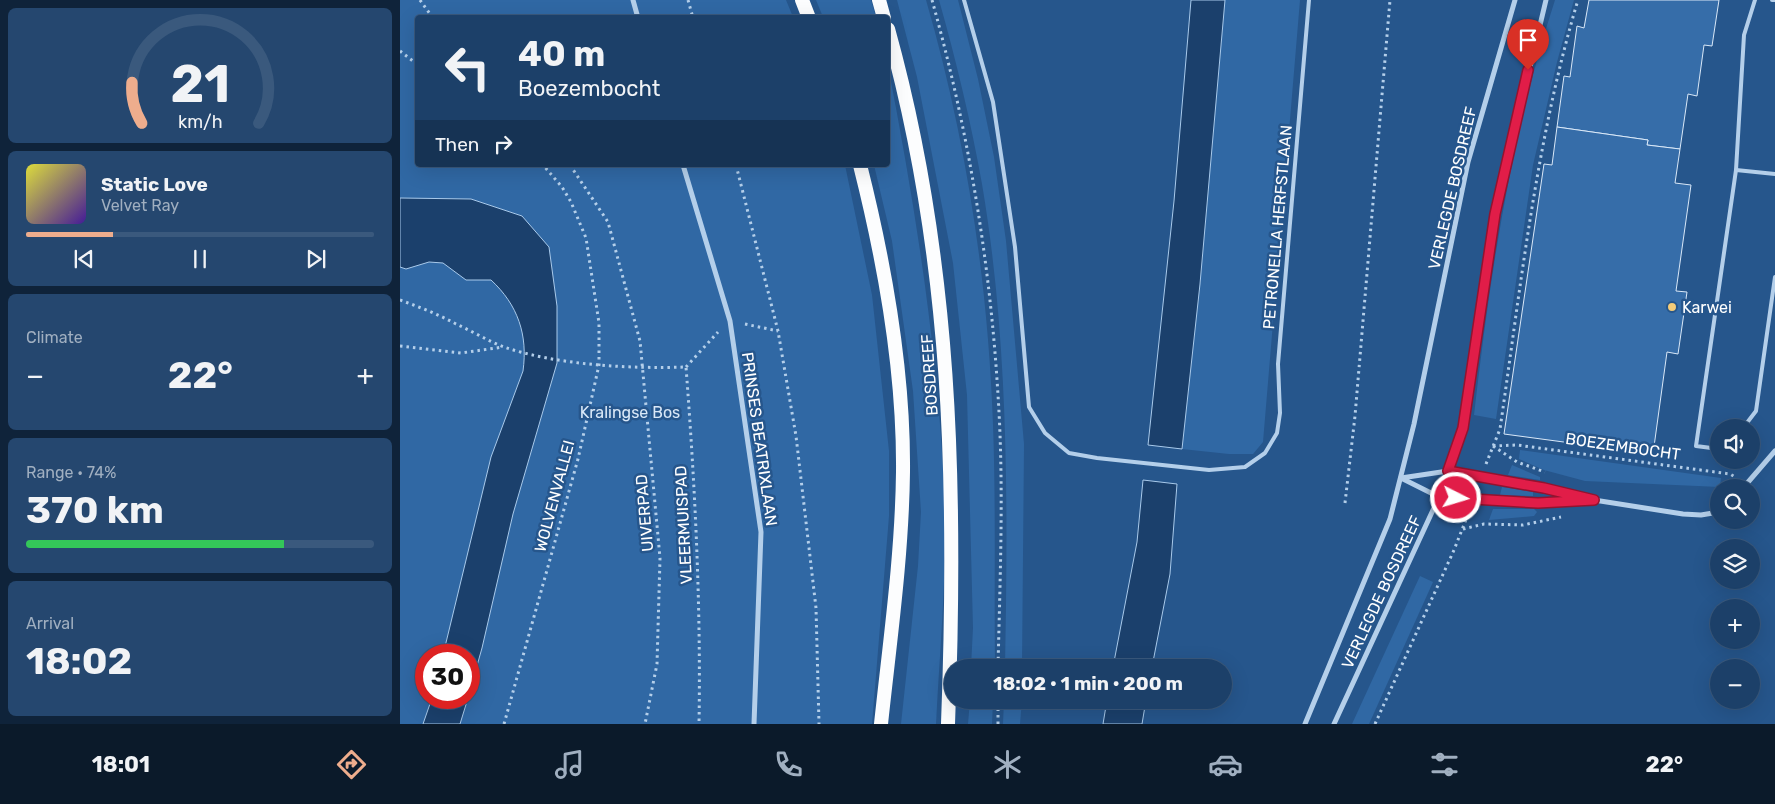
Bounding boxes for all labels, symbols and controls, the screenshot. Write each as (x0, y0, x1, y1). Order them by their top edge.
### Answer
pin (1507, 19, 1549, 70)
icon: arrive (1514, 26, 1542, 54)
text: 40 m (518, 33, 605, 75)
icon: left (435, 35, 500, 100)
text: 21 (170, 53, 230, 115)
text: Boezembocht (518, 75, 660, 102)
street label: VERLEGDE BOSDREEF (1425, 105, 1480, 271)
text: km/h (178, 111, 222, 132)
street label: PETRONELLA HERFSTLAAN (1259, 124, 1296, 330)
icon: right (489, 130, 517, 158)
text: Then (435, 133, 479, 156)
text: Static Love (101, 173, 208, 196)
text: Velvet Ray (101, 196, 179, 215)
icon: previous (70, 245, 98, 273)
icon: pause (186, 245, 214, 273)
icon: next (302, 245, 330, 273)
place label: Karwei (1682, 298, 1732, 317)
marker: Karwei (1666, 301, 1678, 313)
text: Climate (26, 328, 83, 347)
street label: BOSDREEF (917, 334, 942, 416)
street label: PRINSES BEATRIXLAAN (738, 351, 781, 527)
text: 22° (168, 352, 233, 398)
text: − (26, 359, 44, 392)
text: + (357, 359, 374, 392)
park label: Kralingse Bos (580, 403, 680, 422)
map controls (1710, 419, 1760, 709)
button: sound (1710, 419, 1760, 469)
street label: BOEZEMBOCHT (1564, 429, 1682, 464)
street label: WOLVENVALLEI (530, 438, 579, 554)
text: Range · 74% (26, 463, 116, 482)
street label: VLEERMUISPAD (671, 465, 696, 585)
position arrow (1429, 471, 1481, 523)
street label: UIVERPAD (632, 473, 657, 552)
button: search (1710, 479, 1760, 529)
text: 370 km (26, 487, 164, 533)
street label: VERLEGDE BOSDREEF (1338, 513, 1425, 672)
button: layers (1710, 539, 1760, 589)
button: + (1710, 599, 1760, 649)
text: Arrival (26, 614, 74, 633)
text: 18:02 (26, 638, 132, 684)
speed limit sign: 30 (415, 644, 480, 709)
button: − (1710, 659, 1760, 709)
text: 18:02 · 1 min · 200 m (993, 672, 1183, 695)
icon: directions (334, 747, 369, 782)
icon: music (552, 747, 587, 782)
icon: phone (771, 747, 806, 782)
icon: climate (990, 747, 1025, 782)
icon: car (1208, 747, 1243, 782)
icon: filters (1427, 747, 1462, 782)
text: 18:01 (92, 751, 150, 778)
text: 22° (1645, 751, 1683, 778)

